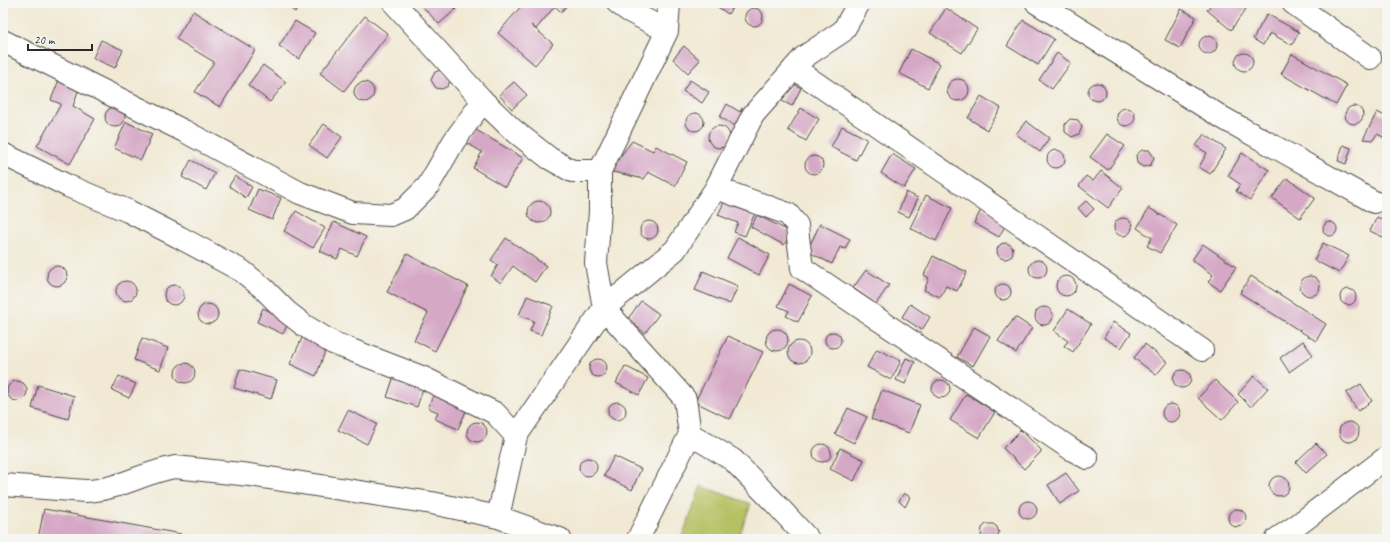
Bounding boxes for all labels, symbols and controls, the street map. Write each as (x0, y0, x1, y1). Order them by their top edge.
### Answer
scale bar (28, 26, 92, 52)
text: 20 m (34, 32, 56, 48)

